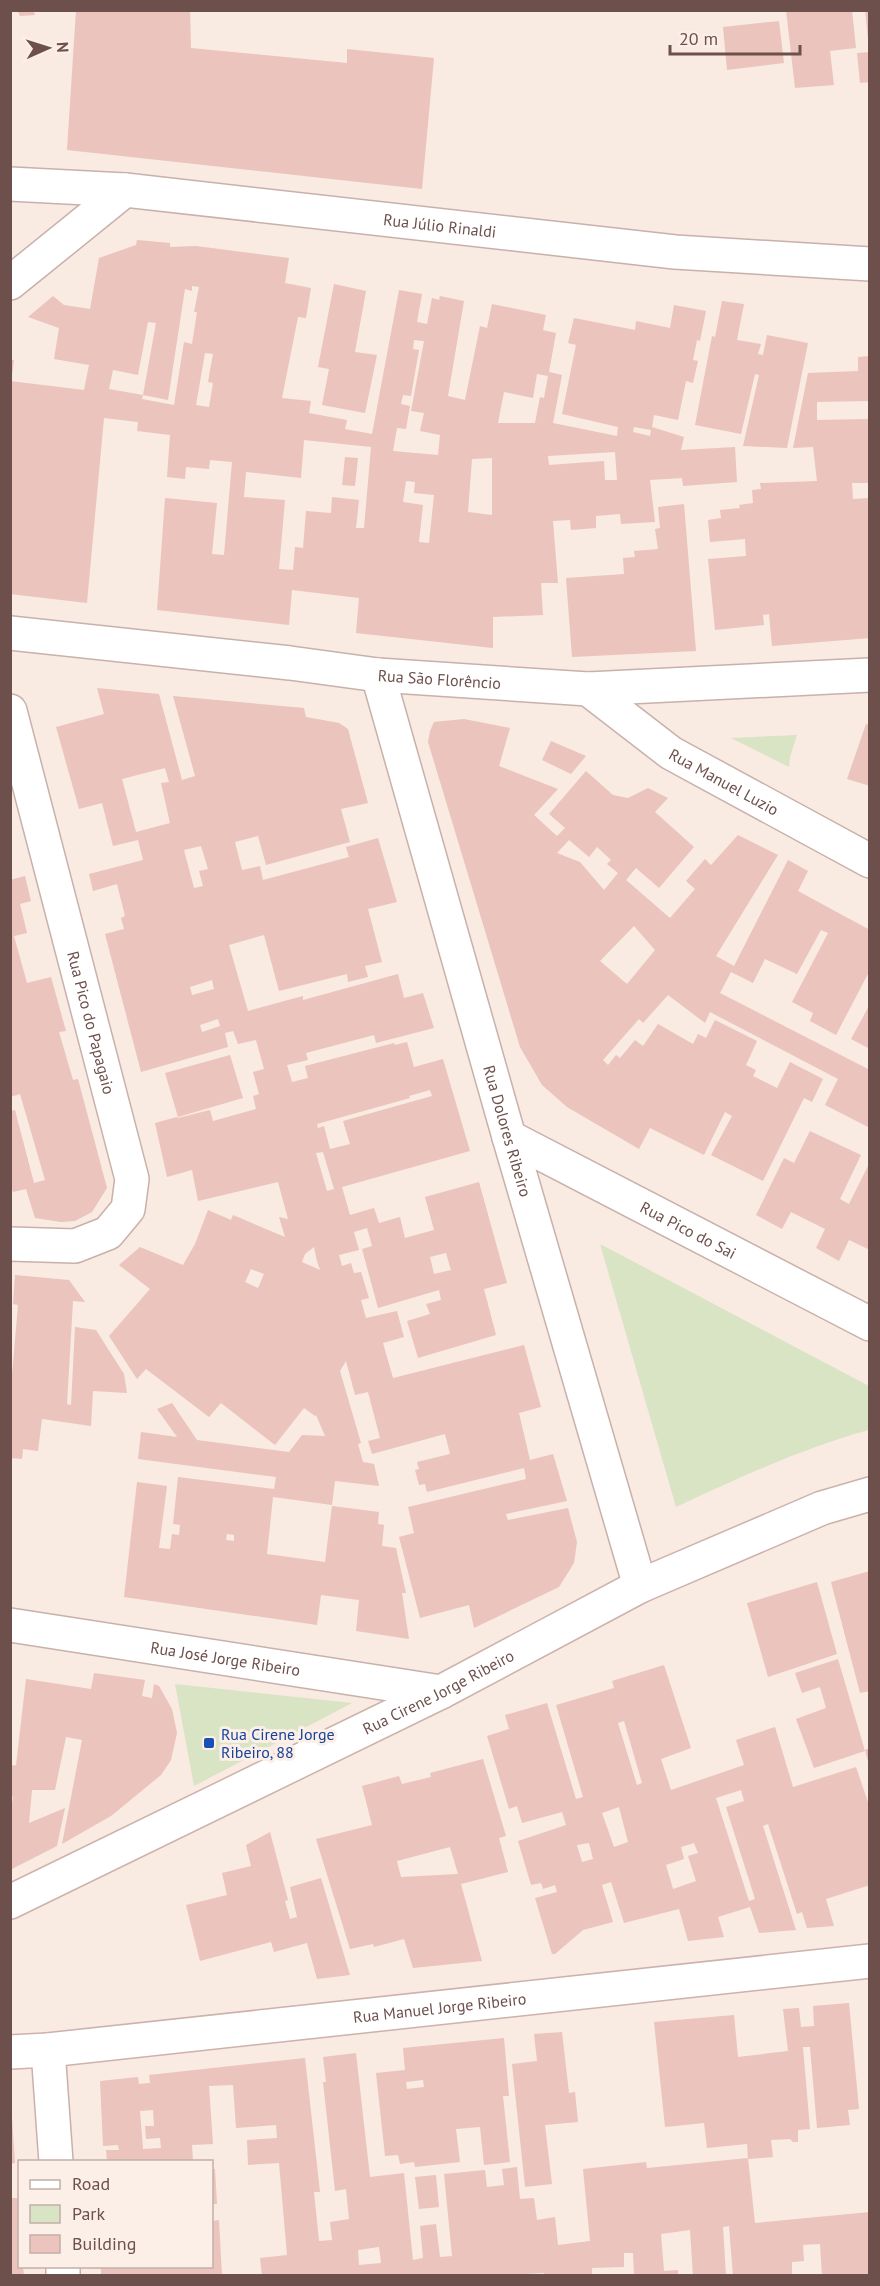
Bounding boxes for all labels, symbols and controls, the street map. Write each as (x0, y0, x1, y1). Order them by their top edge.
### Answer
north arrow (18, 18, 78, 78)
scale bar (670, 18, 800, 56)
text: 20 m (679, 27, 718, 50)
text: N (53, 41, 73, 53)
street label: Rua Júlio Rinaldi (382, 209, 497, 242)
street label: Rua São Florêncio (377, 665, 502, 693)
street label: Rua Manuel Luzio (666, 744, 782, 820)
street label: Rua Pico do Papagaio (63, 949, 119, 1096)
street label: Rua Dolores Ribeiro (479, 1063, 536, 1199)
street label: Rua Pico do Sai (637, 1197, 740, 1263)
street label: Rua José Jorge Ribeiro (149, 1637, 302, 1680)
street label: Rua Cirene Jorge Ribeiro (359, 1645, 517, 1739)
place label: Rua Cirene Jorge Ribeiro, 88 (221, 1724, 335, 1762)
marker: Rua Cirene Jorge Ribeiro, 88 (202, 1736, 216, 1750)
street label: Rua Manuel Jorge Ribeiro (352, 1988, 527, 2027)
legend (18, 2160, 213, 2268)
text: Road (72, 2172, 110, 2195)
text: Park (72, 2202, 105, 2225)
text: Building (72, 2232, 136, 2255)

